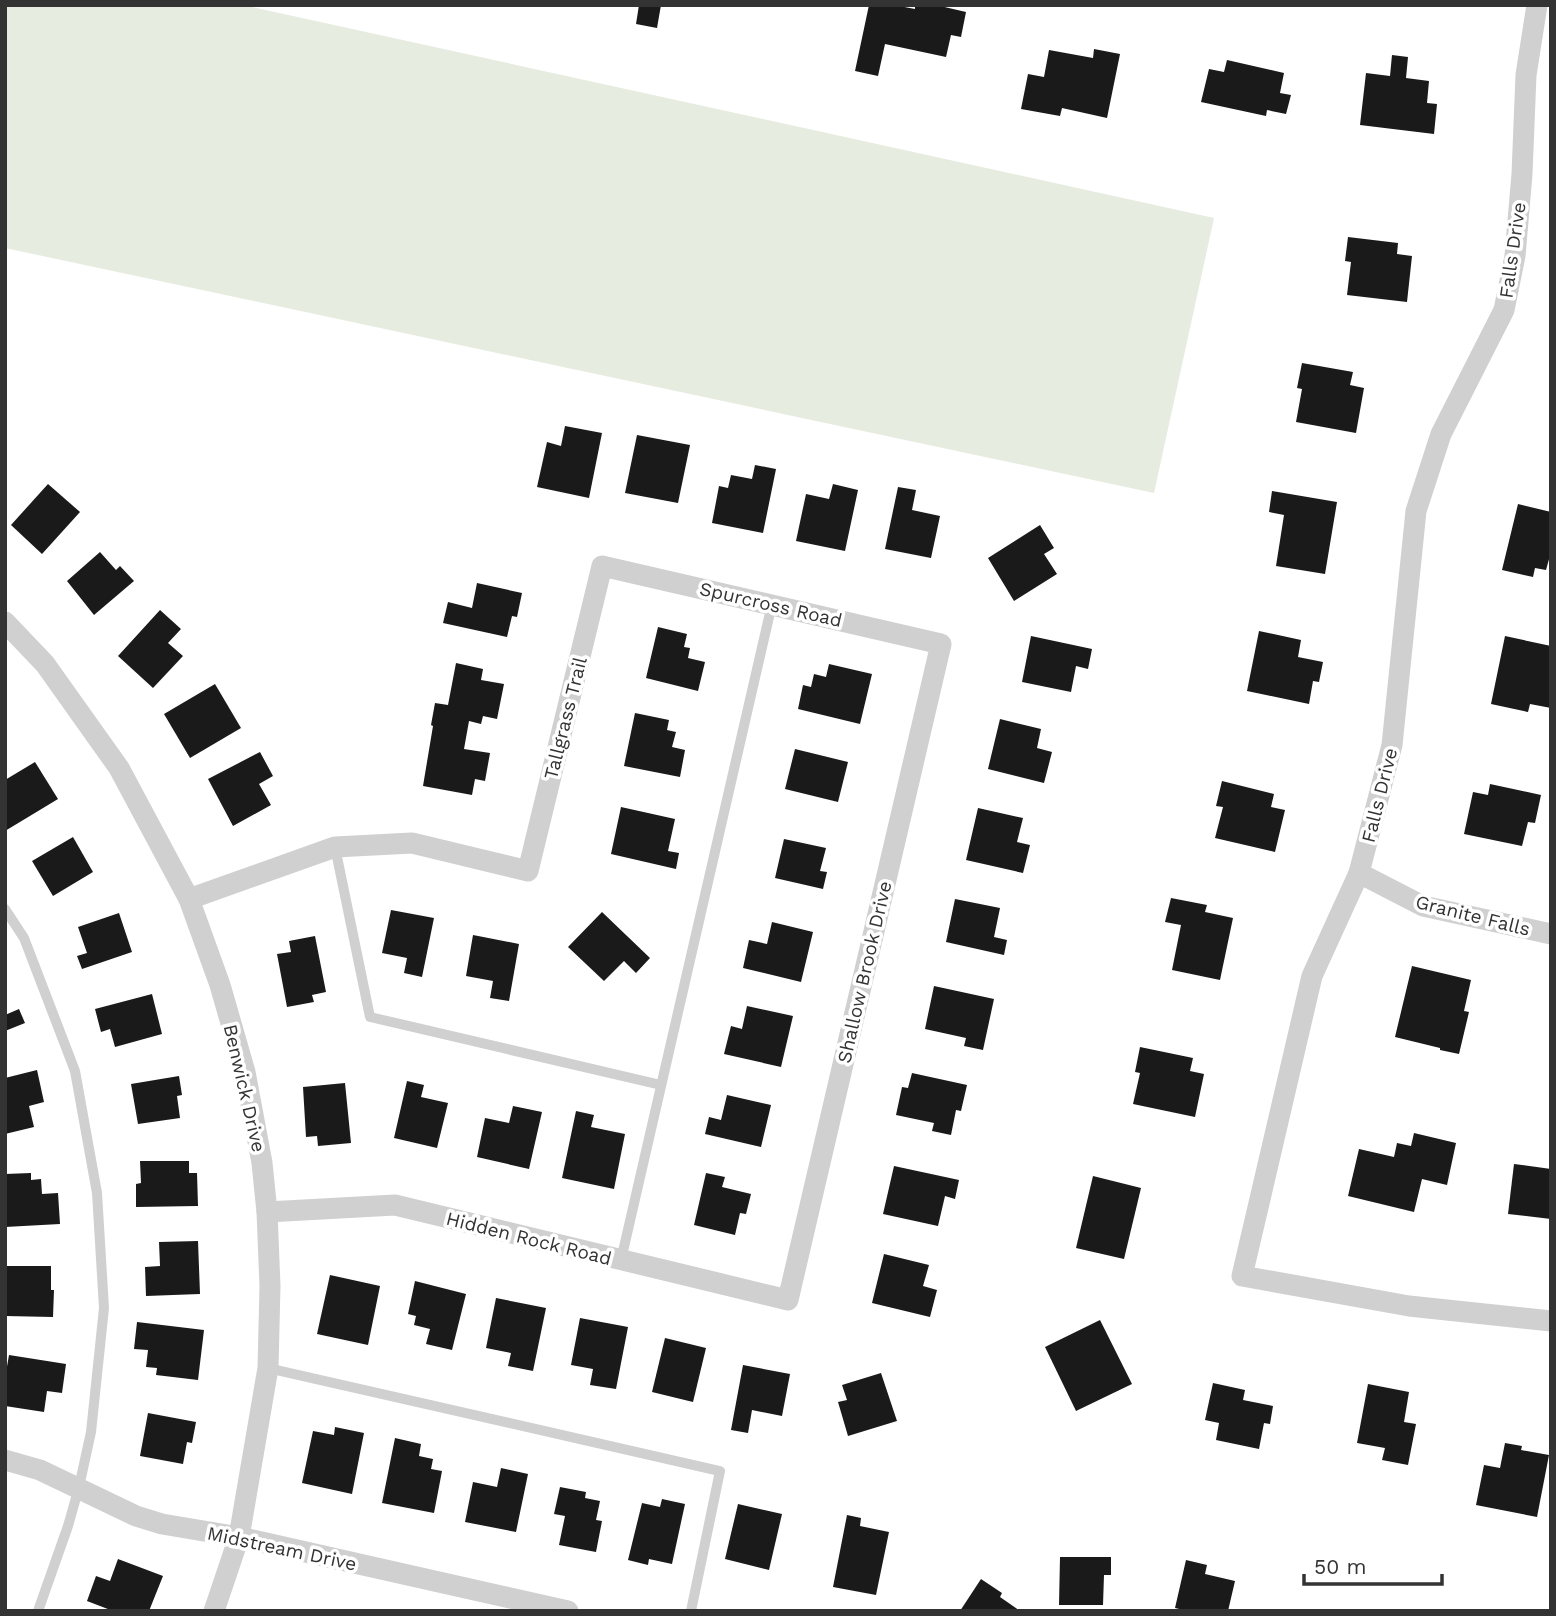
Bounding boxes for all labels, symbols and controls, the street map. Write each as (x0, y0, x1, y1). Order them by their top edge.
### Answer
street label: Falls Drive (1494, 201, 1531, 300)
street label: Spurcross Road (697, 577, 844, 632)
street label: Tallgrass Trail (539, 654, 592, 782)
street label: Falls Drive (1357, 745, 1402, 845)
street label: Shallow Brook Drive (832, 879, 897, 1065)
street label: Granite Falls (1413, 890, 1533, 941)
street label: Benwick Drive (219, 1022, 270, 1154)
street label: Hidden Rock Road (444, 1207, 614, 1270)
street label: Midstream Drive (205, 1521, 359, 1576)
scale bar (1304, 1542, 1442, 1586)
text: 50 m (1314, 1554, 1366, 1579)

